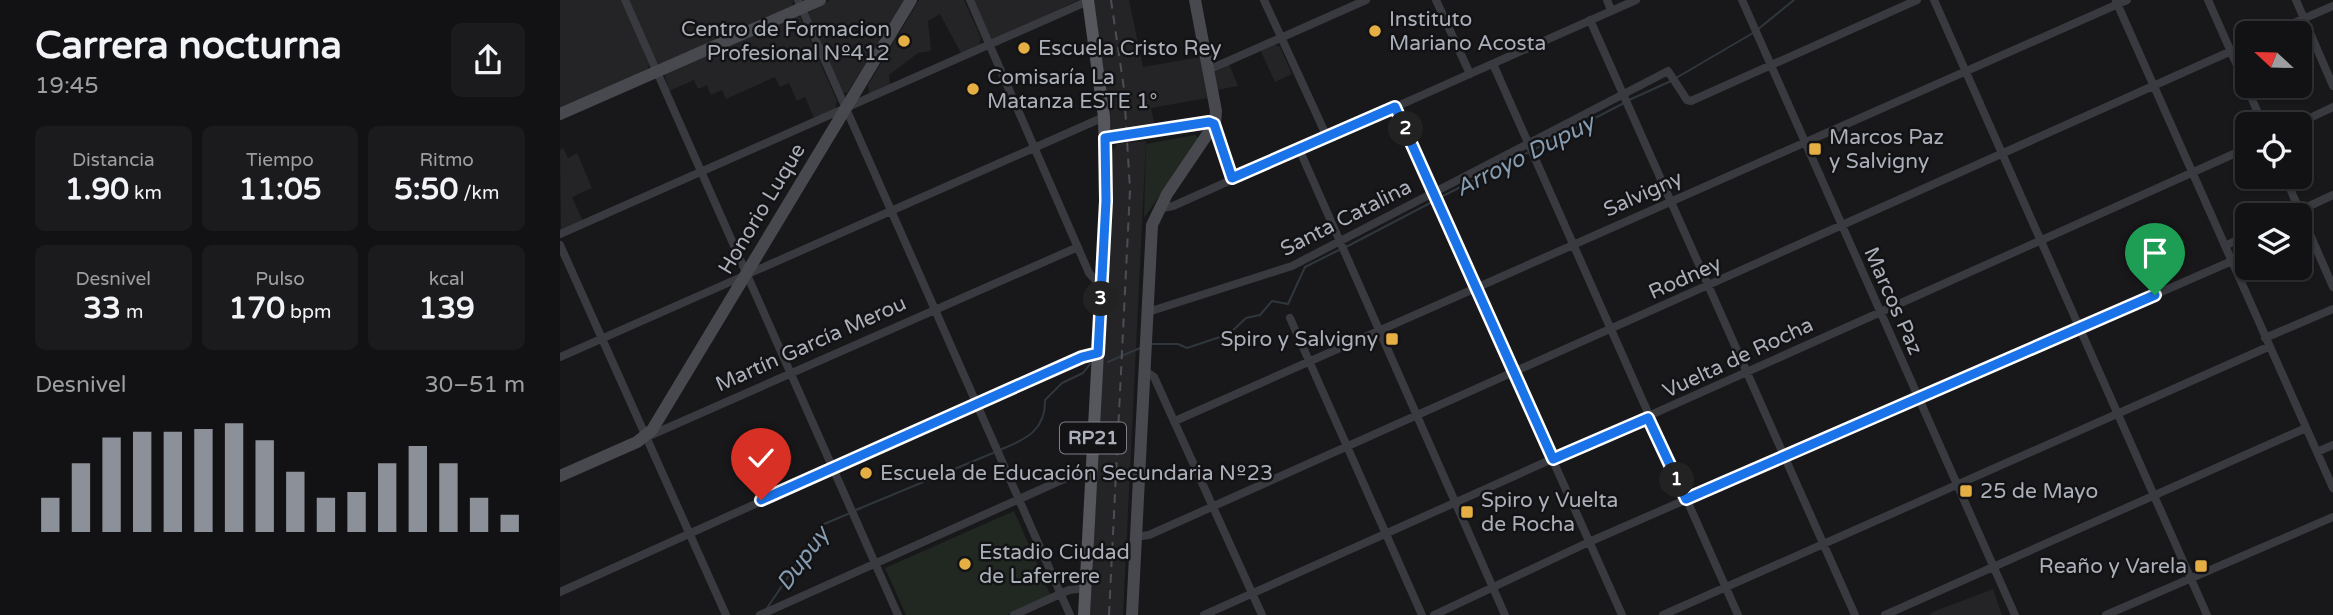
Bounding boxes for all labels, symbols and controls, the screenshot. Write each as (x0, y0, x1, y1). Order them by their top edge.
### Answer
place label: Instituto Mariano Acosta (1389, 7, 1546, 56)
place label: Centro de Formacion Profesional Nº412 (681, 17, 890, 66)
north arrow (2235, 21, 2312, 98)
map controls (2235, 21, 2312, 280)
text: Carrera nocturna (35, 23, 342, 69)
button: share (451, 23, 525, 97)
marker: Instituto Mariano Acosta (1367, 23, 1383, 39)
marker: Centro de Formacion Profesional Nº412 (896, 33, 912, 49)
place label: Escuela Cristo Rey (1038, 36, 1222, 61)
marker: Escuela Cristo Rey (1016, 40, 1032, 56)
place label: Comisaría La Matanza ESTE 1° (987, 65, 1158, 114)
text: 19:45 (35, 72, 99, 100)
marker: Comisaría La Matanza ESTE 1° (965, 81, 981, 97)
water label: Arroyo Dupuy (1451, 108, 1602, 203)
pin: 2 (1388, 111, 1424, 146)
button: locate (2235, 112, 2312, 189)
text: 2 (1400, 117, 1411, 139)
place label: Marcos Paz y Salvigny (1829, 125, 1944, 174)
street label: Honorio Luque (713, 139, 811, 279)
marker: Marcos Paz y Salvigny (1807, 141, 1823, 157)
text: Distancia (72, 149, 155, 171)
text: Tiempo (246, 149, 314, 171)
text: Ritmo (419, 149, 474, 171)
street label: Salvigny (1600, 166, 1686, 222)
text: 1.90 (65, 171, 129, 208)
text: 11:05 (238, 171, 322, 208)
text: 5:50 (394, 171, 458, 208)
street label: Santa Catalina (1276, 174, 1416, 262)
text: km (129, 182, 162, 204)
text: /km (458, 182, 499, 204)
button: layers (2235, 203, 2312, 280)
pin (2125, 223, 2185, 295)
icon: arrive (2136, 234, 2174, 272)
street label: Marcos Paz (1858, 243, 1928, 359)
street label: Rodney (1645, 251, 1725, 305)
text: Desnivel (76, 268, 151, 290)
text: Pulso (255, 268, 305, 290)
text: kcal (429, 268, 465, 290)
pin: 3 (1084, 282, 1118, 316)
text: 3 (1095, 287, 1106, 309)
text: 33 (83, 290, 121, 327)
text: 170 (229, 290, 285, 327)
text: 139 (418, 290, 475, 327)
street label: Martín García Merou (712, 291, 910, 397)
text: m (121, 301, 143, 323)
text: bpm (285, 301, 331, 323)
street label: Vuelta de Rocha (1659, 312, 1817, 404)
place label: Spiro y Salvigny (1221, 327, 1378, 352)
marker: Spiro y Salvigny (1384, 331, 1400, 347)
text: Desnivel (35, 371, 126, 399)
text: 30–51 m (424, 371, 525, 399)
road number: RP21 (1060, 422, 1126, 453)
pin (731, 428, 791, 500)
icon: check (742, 439, 780, 477)
place label: Escuela de Educación Secundaria Nº23 (880, 461, 1273, 486)
pin: 1 (1660, 462, 1694, 498)
marker: Escuela de Educación Secundaria Nº23 (858, 465, 874, 481)
text: 1 (1671, 468, 1682, 490)
place label: 25 de Mayo (1980, 479, 2098, 504)
marker: 25 de Mayo (1958, 483, 1974, 499)
place label: Spiro y Vuelta de Rocha (1481, 488, 1618, 537)
marker: Spiro y Vuelta de Rocha (1459, 504, 1475, 520)
water label: Dupuy (771, 520, 837, 596)
place label: Estadio Ciudad de Laferrere (979, 540, 1130, 589)
place label: Reaño y Varela (2039, 554, 2187, 579)
marker: Estadio Ciudad de Laferrere (957, 556, 973, 572)
marker: Reaño y Varela (2193, 558, 2209, 574)

